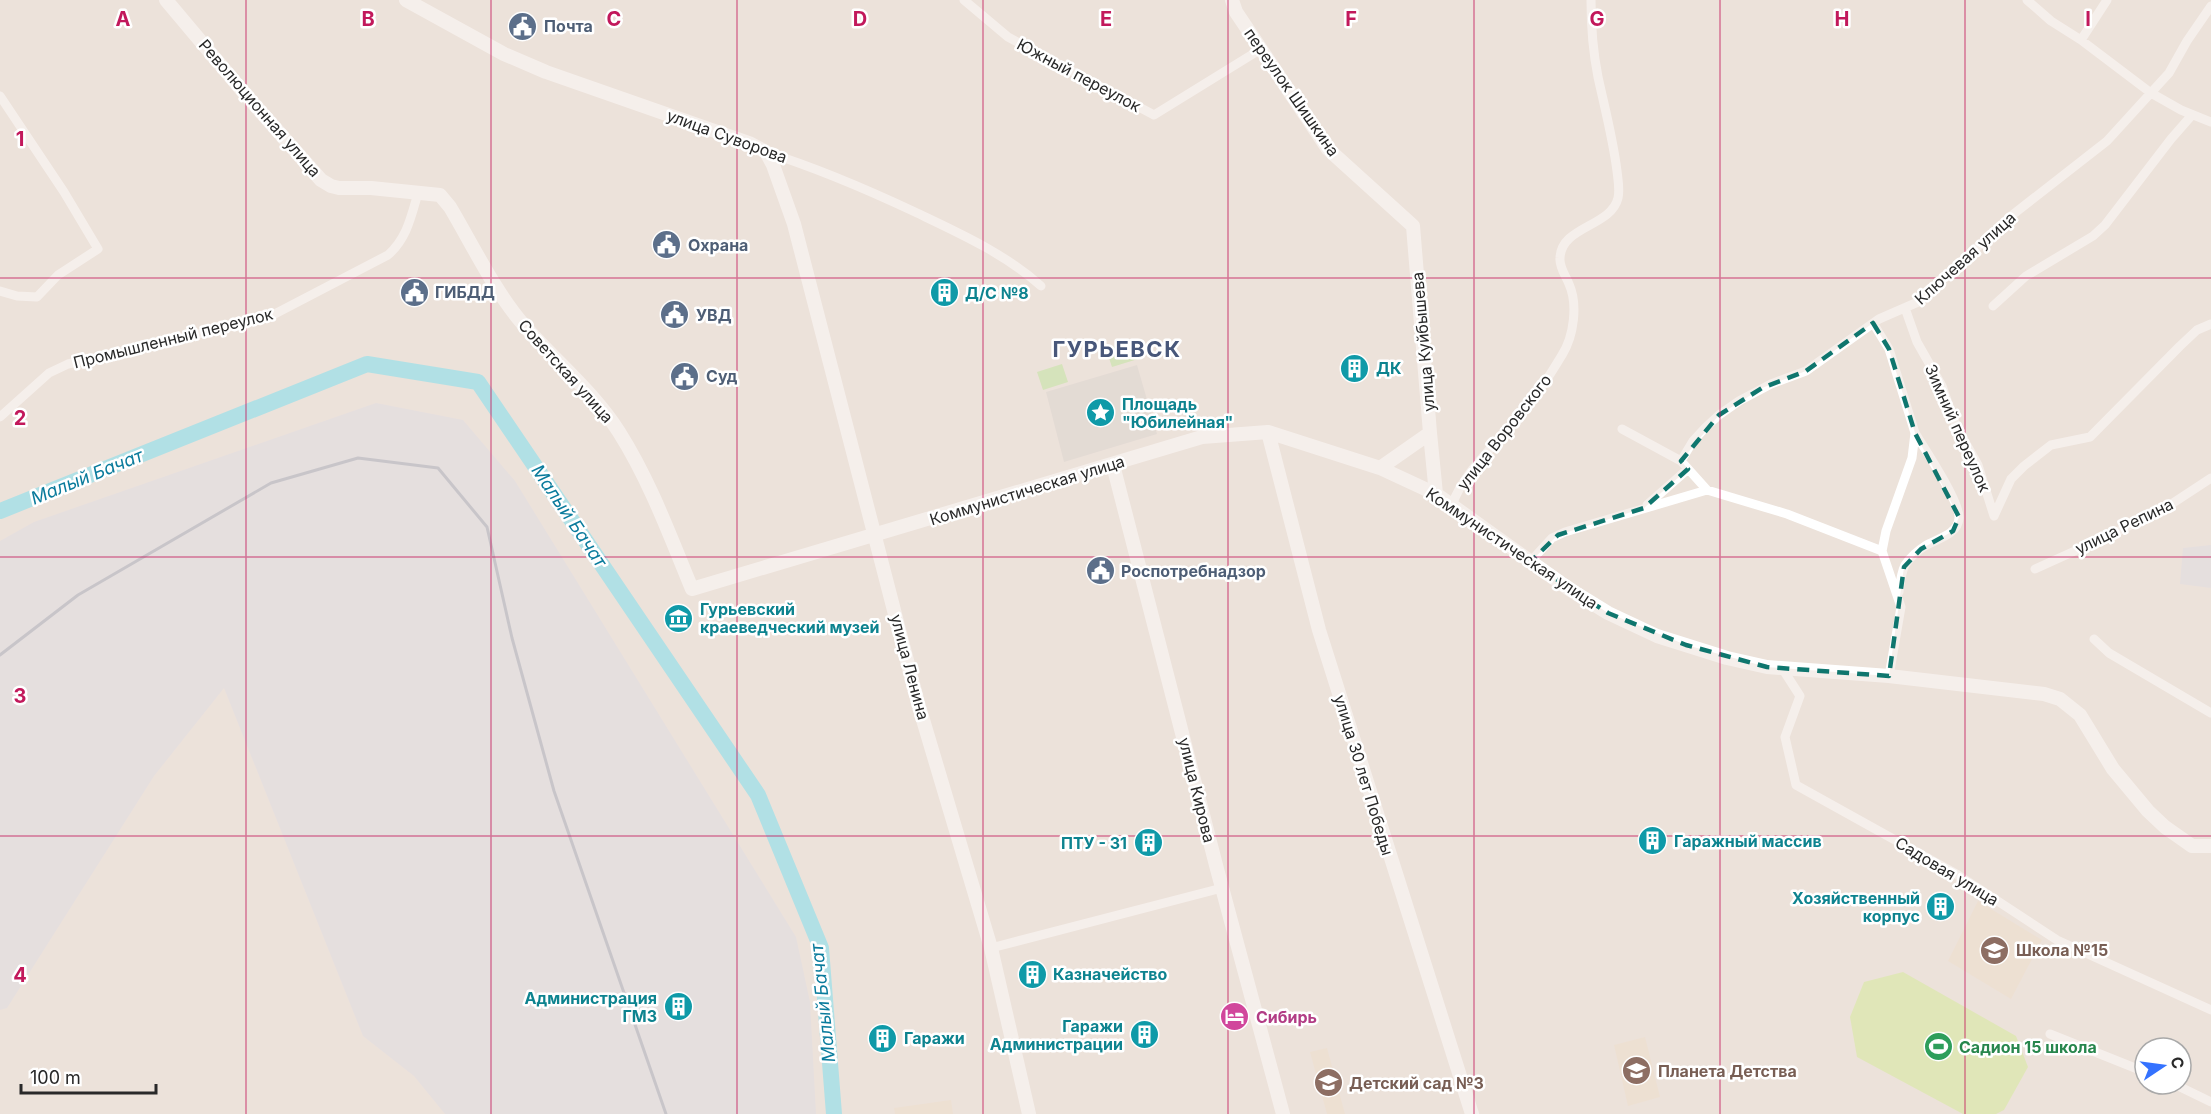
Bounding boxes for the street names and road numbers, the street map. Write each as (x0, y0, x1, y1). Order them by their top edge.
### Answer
street label: переулок Шишкина (1240, 24, 1344, 160)
street label: Южный переулок (1014, 34, 1145, 116)
street label: Революционная улица (195, 35, 325, 181)
street label: улица Суворова (664, 105, 790, 167)
street label: Ключевая улица (1910, 207, 2020, 309)
street label: улица Куйбышева (1407, 271, 1439, 413)
street label: Промышленный переулок (71, 303, 275, 373)
street label: Советская улица (514, 315, 618, 427)
street label: Зимний переулок (1921, 361, 1995, 495)
street label: улица Воровского (1452, 370, 1556, 494)
street label: Коммунистическая улица (927, 451, 1127, 529)
street label: Коммунистическая улица (1422, 483, 1602, 613)
street label: улица Репина (2072, 494, 2176, 558)
street label: улица Ленина (886, 612, 934, 722)
street label: улица 30 лет Победы (1330, 692, 1398, 858)
street label: улица Кирова (1174, 735, 1220, 845)
street label: Садовая улица (1892, 832, 2002, 910)

